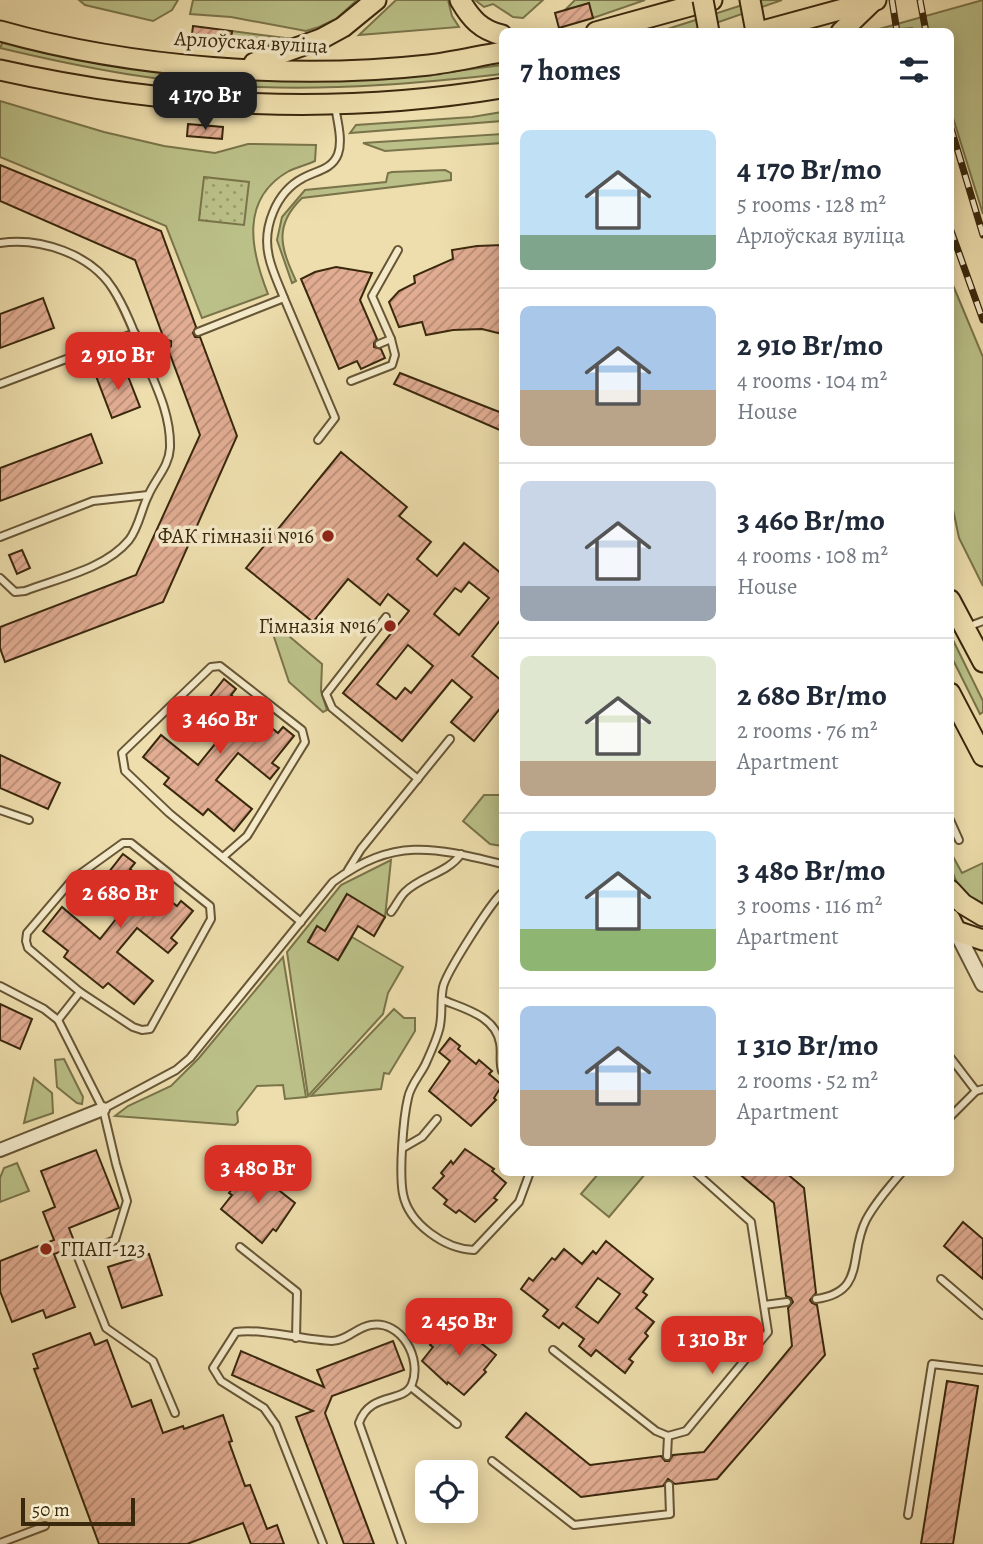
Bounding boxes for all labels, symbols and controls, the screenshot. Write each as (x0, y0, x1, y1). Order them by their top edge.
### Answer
street label: Арлоўская вуліца (173, 24, 329, 60)
text: 7 homes (520, 50, 621, 90)
icon: filters (895, 51, 933, 89)
pin: 4 170 Br (133, 72, 277, 132)
text: 4 170 Br (169, 79, 241, 110)
text: 4 170 Br/mo (737, 149, 882, 189)
icon: home (576, 158, 660, 242)
text: 5 rooms · 128 m² (737, 189, 886, 220)
text: Арлоўская вуліца (737, 220, 905, 251)
text: 2 910 Br/mo (737, 325, 883, 365)
pin: 2 910 Br (46, 332, 190, 392)
icon: home (576, 334, 660, 418)
text: 2 910 Br (81, 339, 155, 370)
text: 4 rooms · 104 m² (737, 365, 887, 396)
text: House (737, 396, 797, 427)
text: 3 460 Br/mo (737, 500, 885, 540)
icon: home (576, 509, 660, 593)
place label: ФАК гімназіі №16 (158, 522, 314, 550)
marker: ФАК гімназіі №16 (320, 528, 336, 544)
text: 4 rooms · 108 m² (737, 540, 888, 571)
text: House (737, 571, 797, 602)
place label: Гімназія №16 (258, 612, 376, 640)
marker: Гімназія №16 (382, 618, 398, 634)
text: 2 680 Br/mo (737, 675, 887, 715)
icon: home (576, 684, 660, 768)
pin: 3 460 Br (148, 696, 292, 756)
text: 3 460 Br (183, 703, 257, 734)
text: 2 rooms · 76 m² (737, 715, 878, 746)
text: Apartment (737, 746, 839, 777)
text: 3 480 Br/mo (737, 850, 885, 890)
icon: home (576, 859, 660, 943)
pin: 2 680 Br (48, 870, 192, 930)
text: 2 680 Br (82, 877, 158, 908)
text: 3 rooms · 116 m² (737, 890, 882, 921)
text: Apartment (737, 921, 839, 952)
text: 1 310 Br/mo (737, 1025, 878, 1065)
icon: home (576, 1034, 660, 1118)
text: 2 rooms · 52 m² (737, 1065, 878, 1096)
text: Apartment (737, 1096, 839, 1127)
pin: 3 480 Br (186, 1146, 330, 1205)
text: 3 480 Br (220, 1152, 296, 1183)
place label: ГПАП-123 (60, 1235, 145, 1263)
marker: ГПАП-123 (38, 1241, 54, 1257)
pin: 2 450 Br (387, 1298, 531, 1358)
text: 2 450 Br (421, 1305, 497, 1336)
pin: 1 310 Br (640, 1316, 784, 1376)
text: 1 310 Br (677, 1323, 747, 1354)
map controls (415, 1460, 478, 1523)
button: locate (415, 1460, 478, 1523)
scale bar (21, 1495, 135, 1527)
text: 50 m (32, 1497, 70, 1523)

